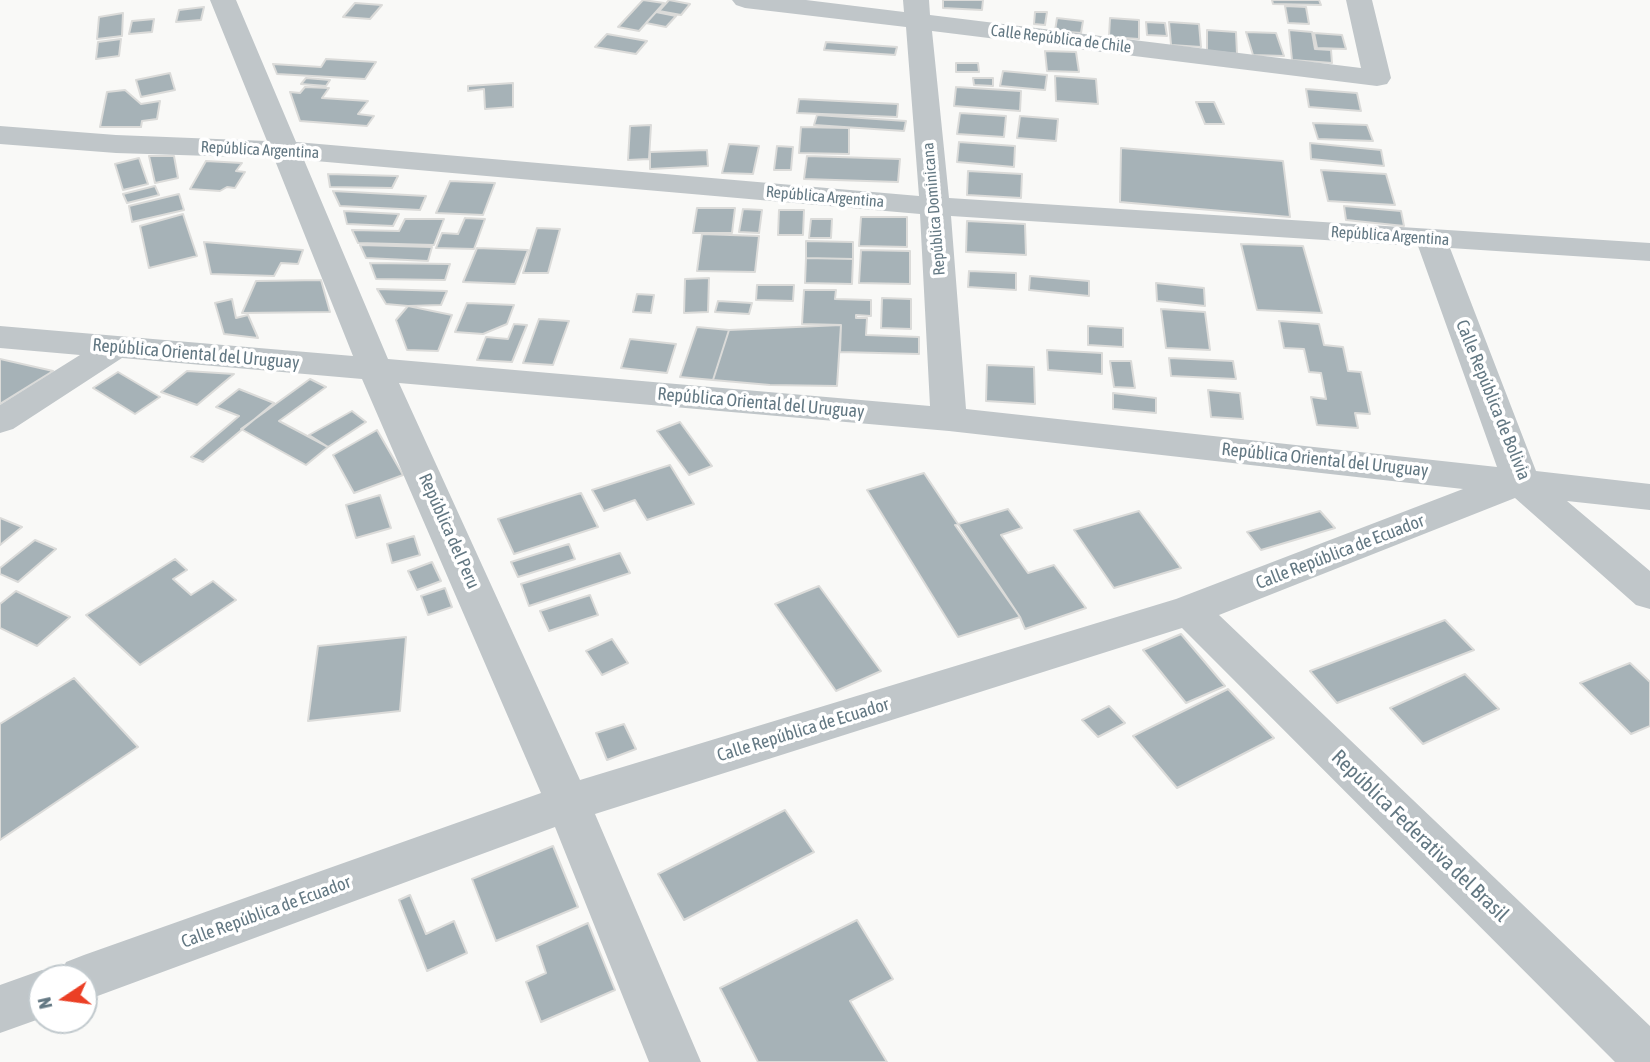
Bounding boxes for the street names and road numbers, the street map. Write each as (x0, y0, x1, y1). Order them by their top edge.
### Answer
street label: Calle República de Chile (990, 21, 1132, 57)
street label: República Argentina (200, 137, 320, 163)
street label: República Dominicana (919, 142, 949, 276)
street label: República Argentina (765, 182, 885, 212)
street label: República Argentina (1330, 222, 1450, 250)
street label: Calle República de Bolivia (1451, 317, 1535, 483)
street label: República Oriental del Uruguay (92, 334, 300, 374)
street label: República Oriental del Uruguay (657, 383, 865, 423)
street label: República Oriental del Uruguay (1221, 438, 1429, 482)
street label: República del Peru (414, 470, 484, 592)
street label: Calle República de Ecuador (1253, 510, 1427, 594)
street label: Calle República de Ecuador (714, 694, 892, 766)
street label: República Federativa del Brasil (1326, 745, 1514, 927)
street label: Calle República de Ecuador (178, 871, 354, 953)

